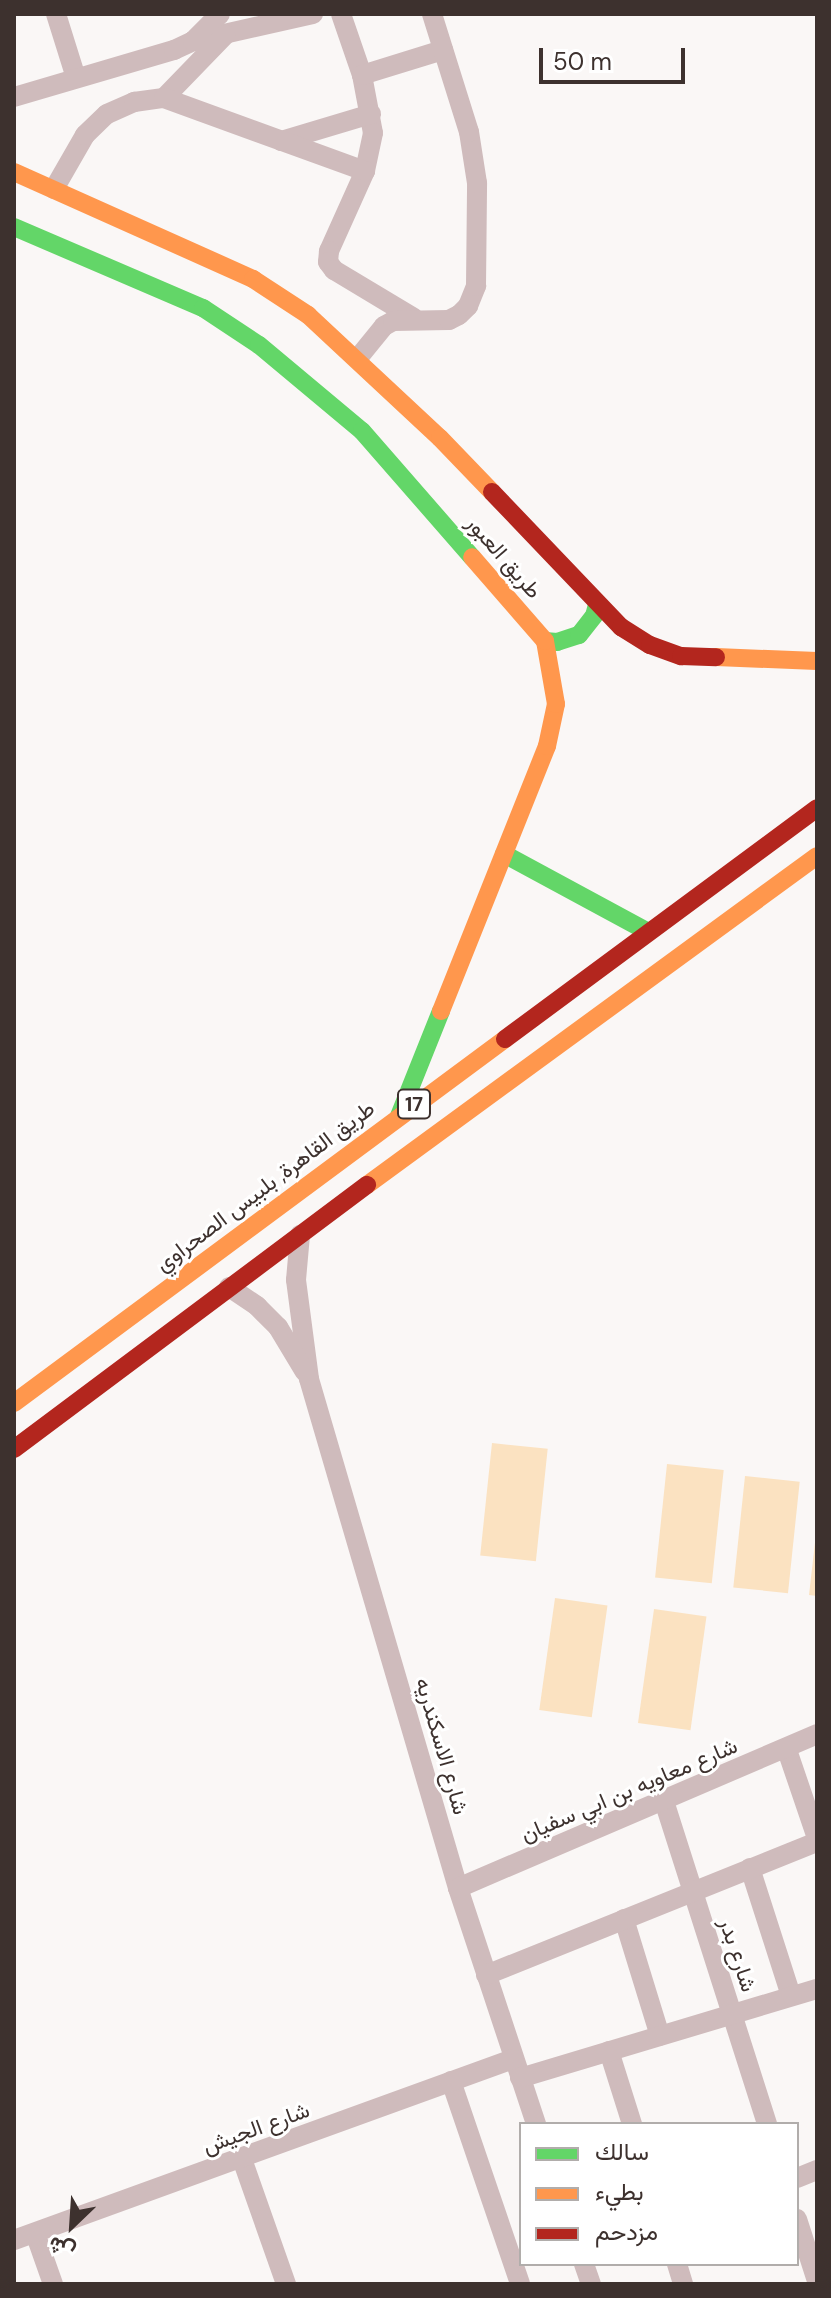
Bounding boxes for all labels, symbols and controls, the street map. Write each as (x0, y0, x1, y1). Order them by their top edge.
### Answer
scale bar (543, 32, 689, 82)
text: 50 m (553, 46, 612, 77)
street label: طريق العبور (461, 510, 547, 604)
road number: 17 (396, 1088, 432, 1120)
street label: طريق القاهرة, بلبيس الصحراوي (150, 1095, 380, 1277)
street label: شارع الاسكندريه (410, 1674, 474, 1818)
street label: شارع معاويه بن ابي سفيان (517, 1732, 741, 1848)
street label: شارع بدر (714, 1915, 762, 1995)
street label: شارع الجيش (199, 2096, 313, 2160)
legend (519, 2122, 799, 2266)
text: سالك (595, 2136, 649, 2167)
text: بطيء (595, 2176, 644, 2207)
north arrow (32, 2186, 112, 2266)
text: مزدحم (595, 2216, 658, 2247)
text: ش (44, 2229, 80, 2267)

